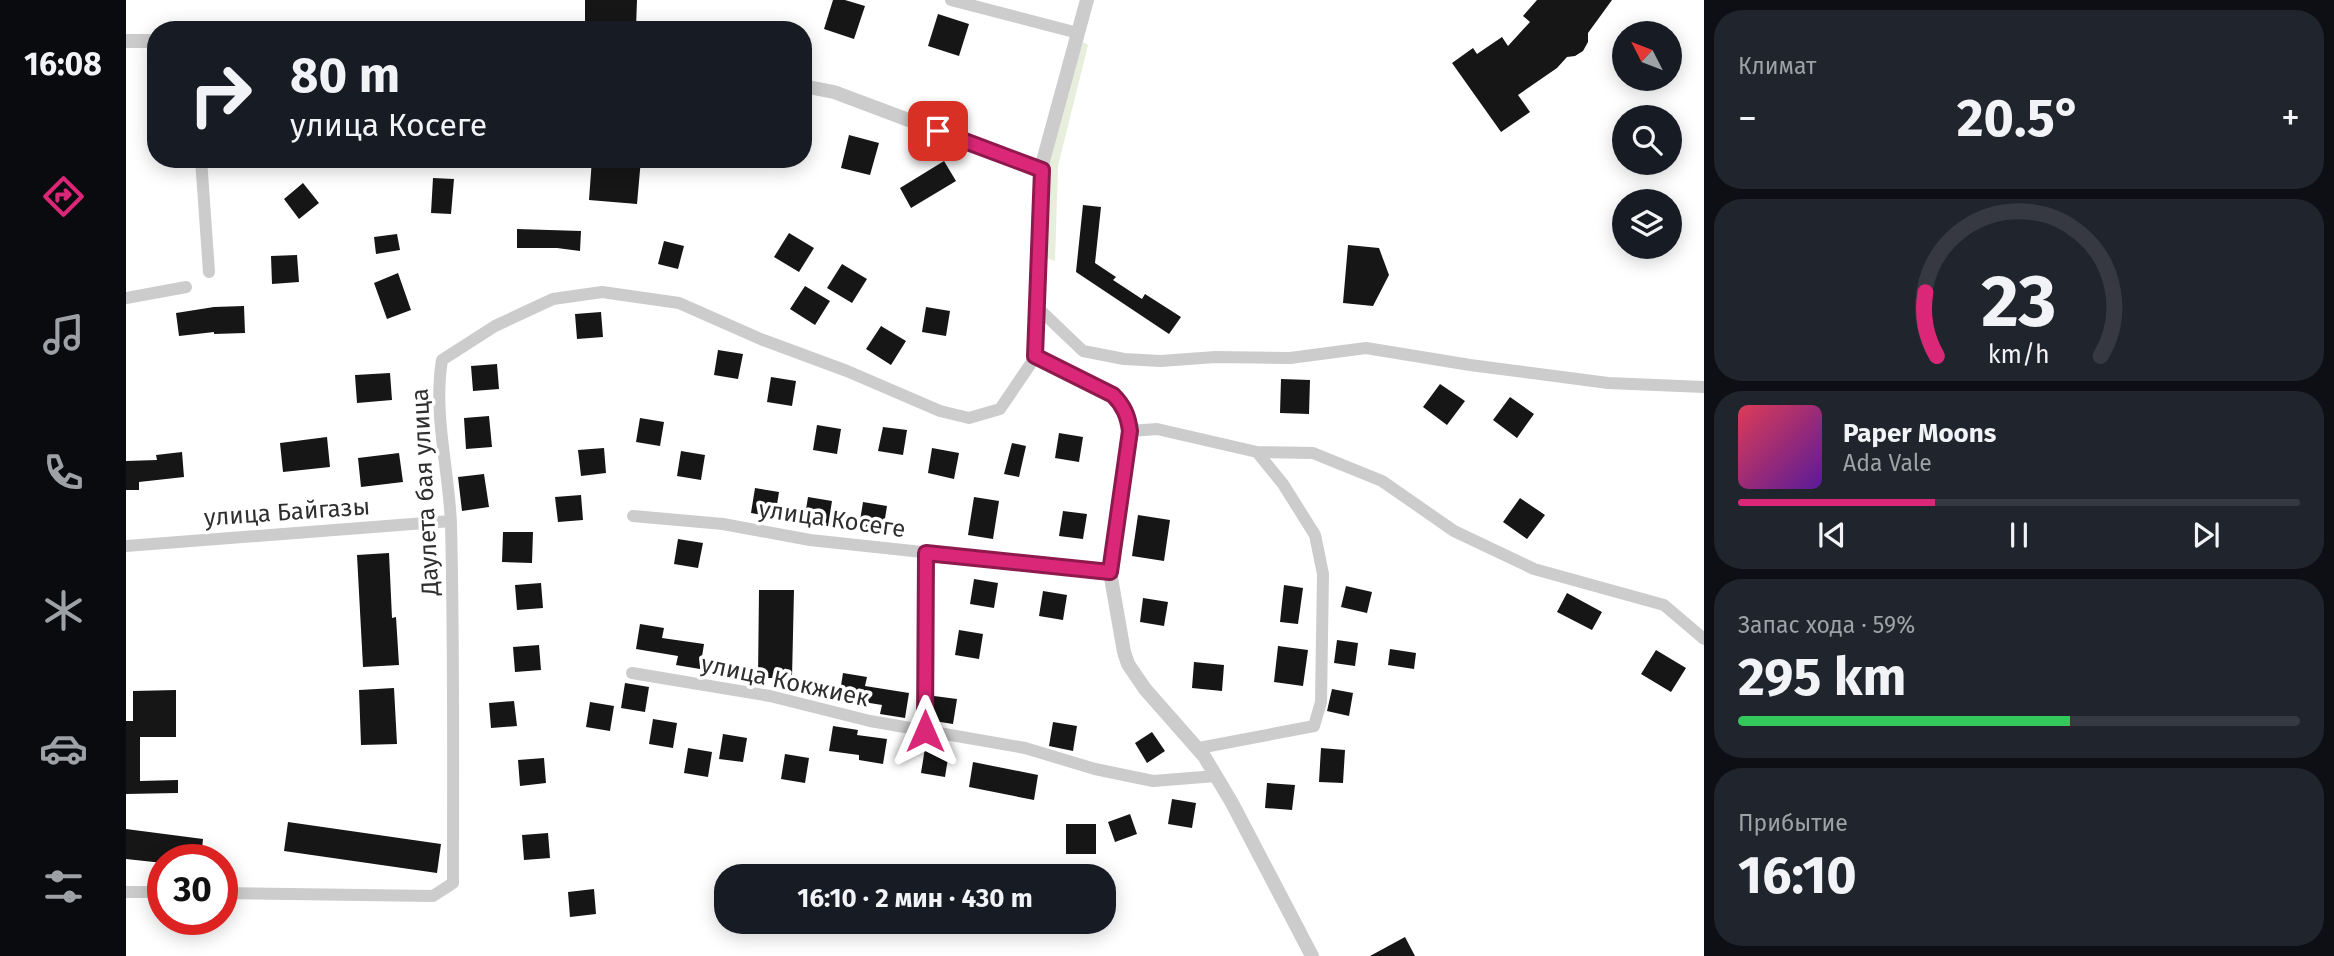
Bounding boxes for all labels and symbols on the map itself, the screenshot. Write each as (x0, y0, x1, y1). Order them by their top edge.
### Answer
north arrow (1612, 21, 1682, 91)
pin (908, 101, 968, 161)
street label: Даулета бая улица (406, 388, 444, 597)
street label: улица Байгазы (203, 492, 371, 532)
street label: улица Косеге (757, 495, 907, 543)
street label: улица Кокжиек (699, 650, 872, 713)
position arrow (888, 694, 962, 768)
speed limit sign: 30 (147, 844, 238, 935)

